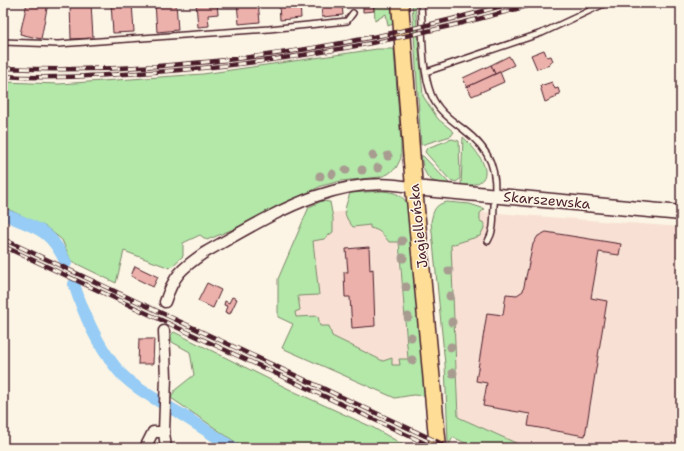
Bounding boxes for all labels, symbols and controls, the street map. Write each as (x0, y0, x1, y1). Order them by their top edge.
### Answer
street label: Jagiellońska (405, 183, 431, 269)
street label: Skarszewska (503, 187, 592, 213)

